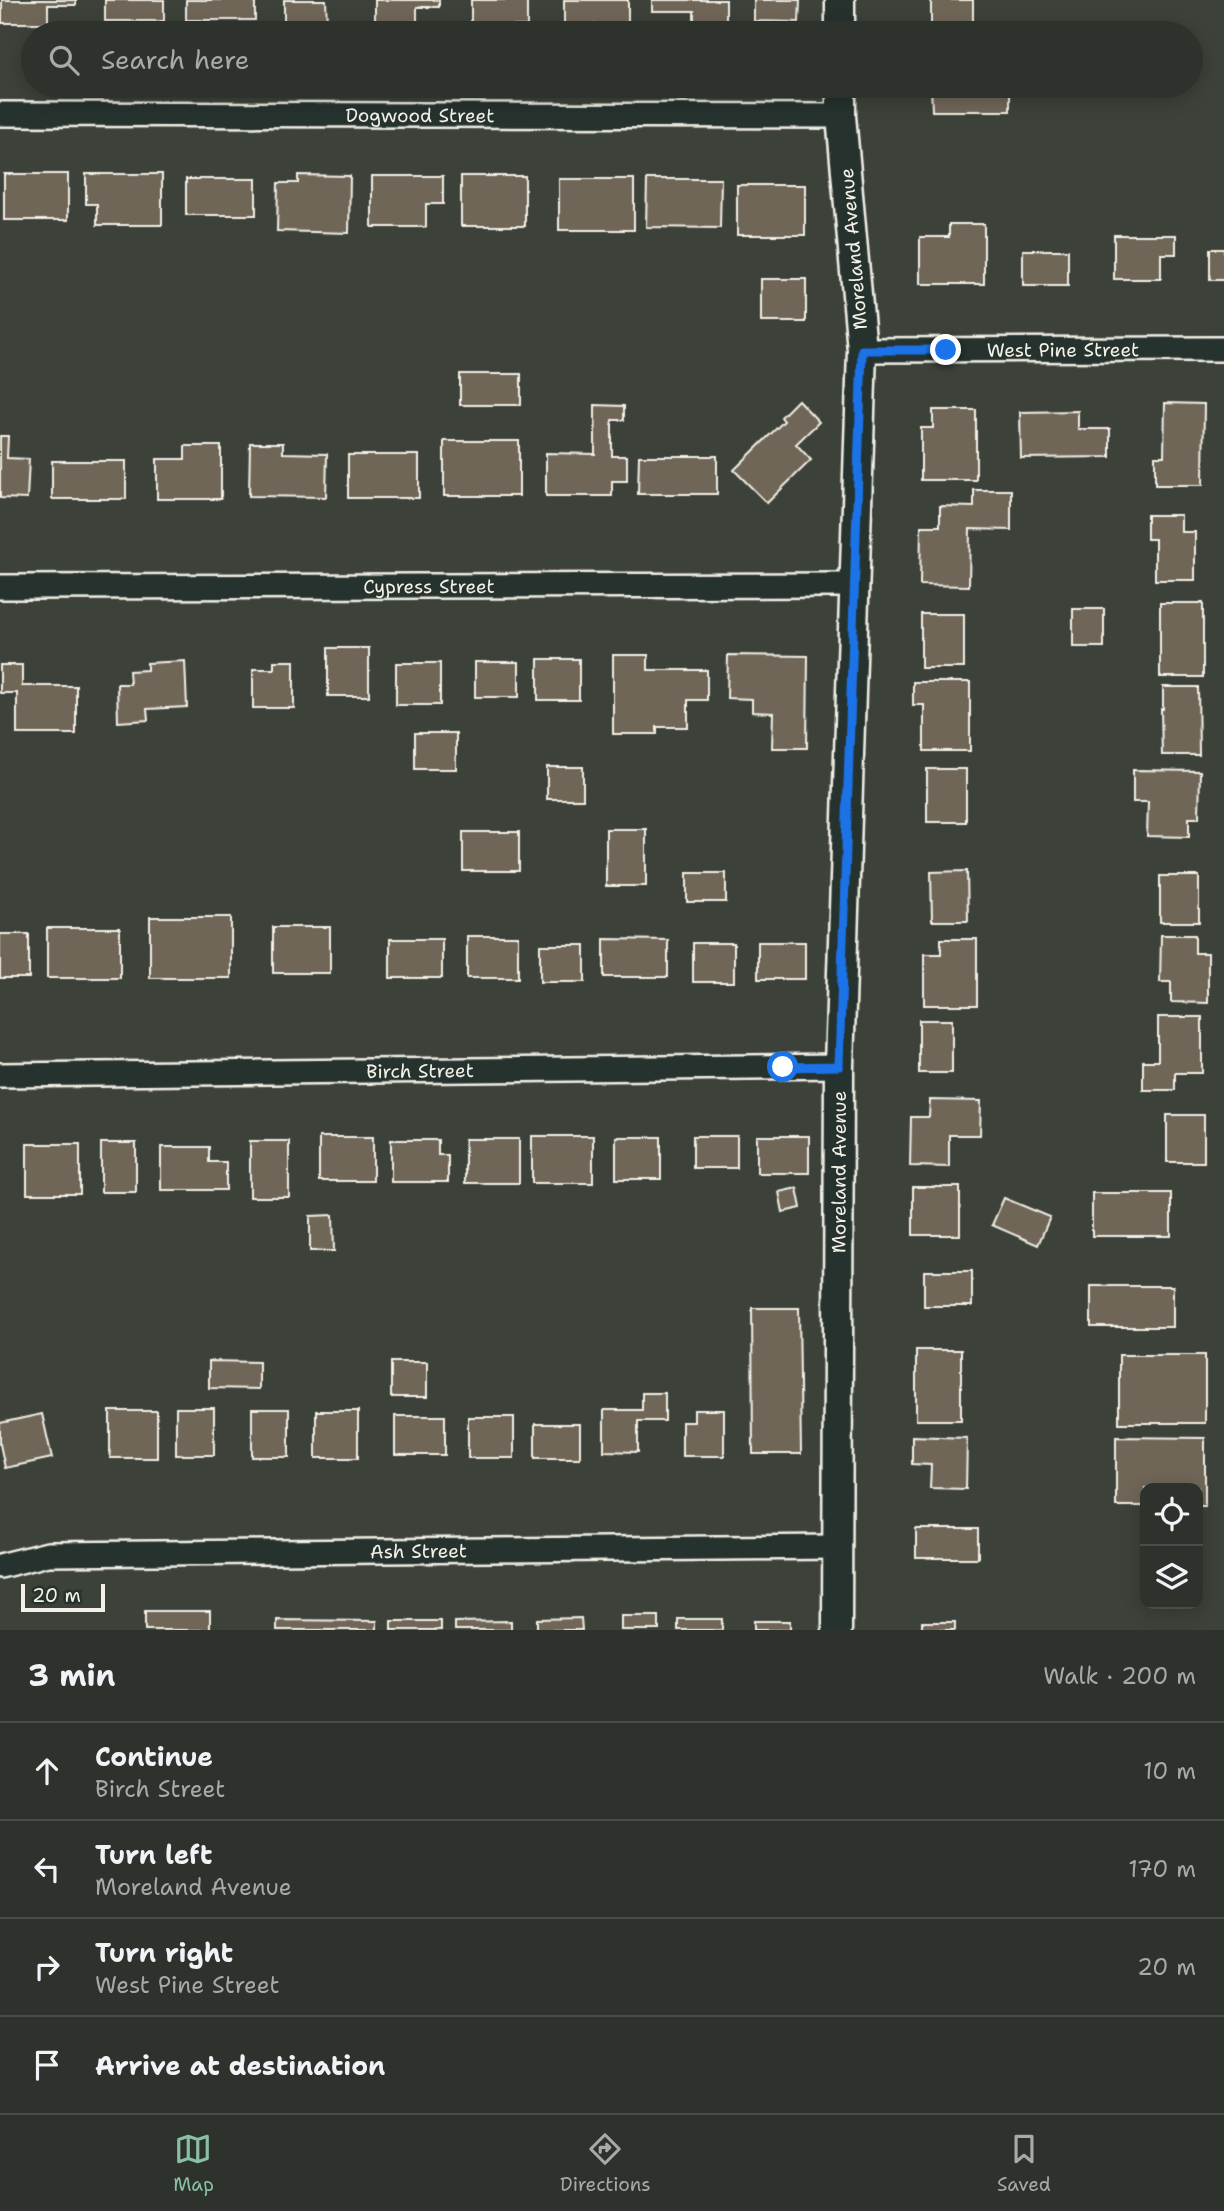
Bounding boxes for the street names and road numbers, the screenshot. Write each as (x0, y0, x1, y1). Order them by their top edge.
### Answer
street label: Dogwood Street (345, 103, 495, 128)
street label: Moreland Avenue (834, 167, 873, 331)
street label: West Pine Street (987, 337, 1139, 363)
street label: Cypress Street (363, 574, 495, 599)
street label: Birch Street (366, 1058, 474, 1084)
street label: Moreland Avenue (826, 1091, 852, 1253)
street label: Ash Street (370, 1538, 467, 1564)

